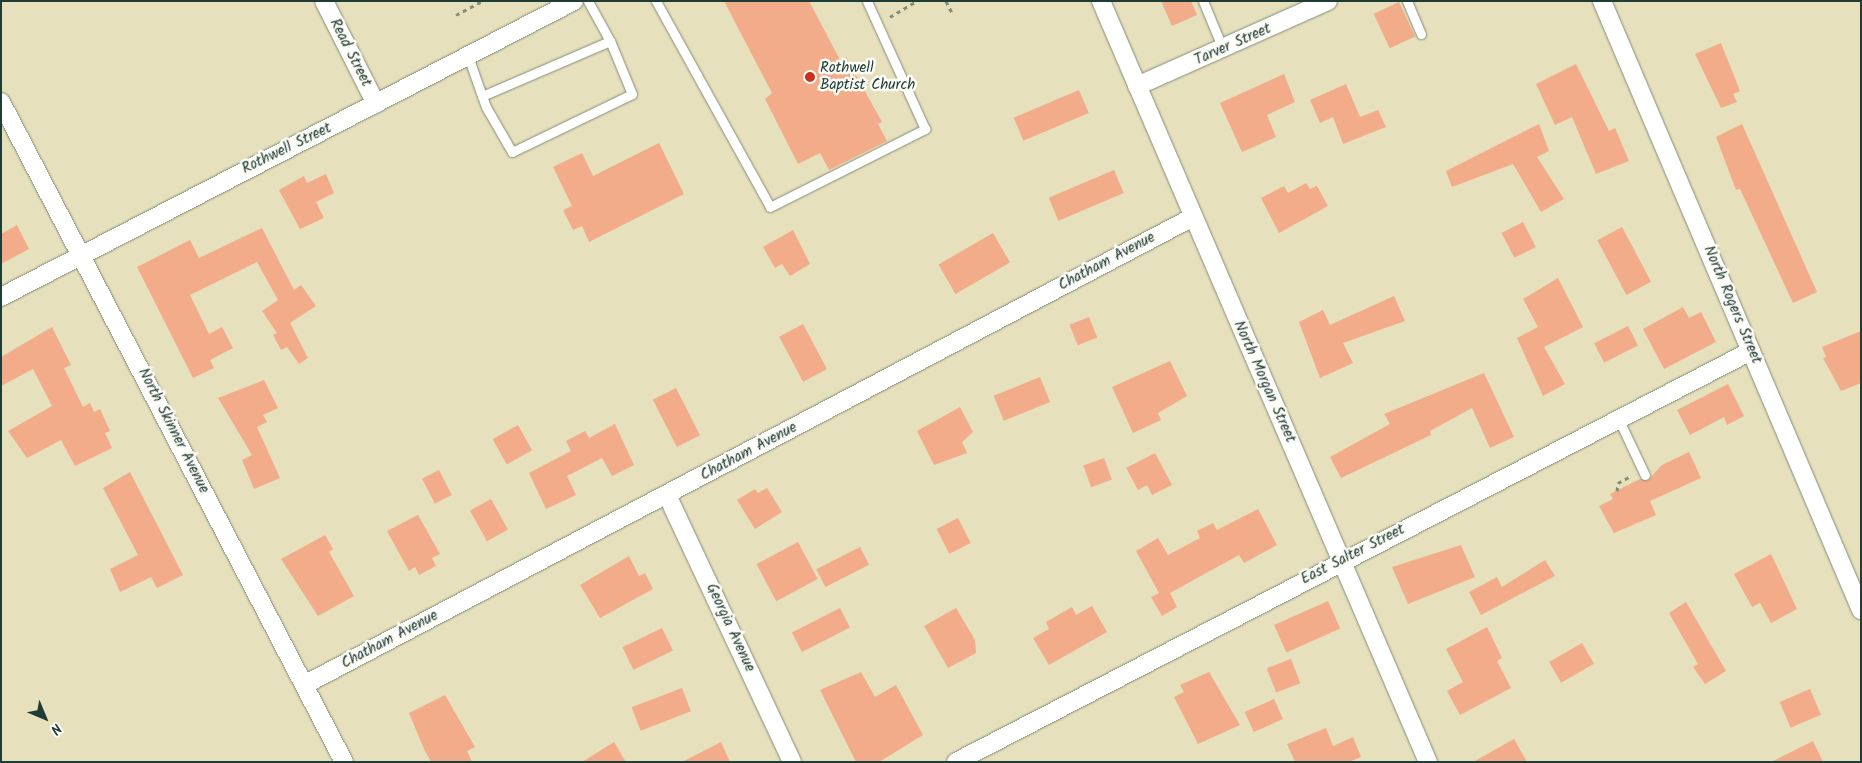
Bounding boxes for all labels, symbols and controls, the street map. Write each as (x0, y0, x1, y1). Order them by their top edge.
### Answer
street label: Read Street (325, 16, 375, 90)
street label: Tarver Street (1192, 20, 1274, 70)
place label: Rothwell Baptist Church (820, 59, 915, 94)
marker: Rothwell Baptist Church (804, 71, 816, 83)
street label: Rothwell Street (239, 120, 335, 178)
street label: Chatham Avenue (1056, 229, 1158, 295)
street label: North Rogers Street (1699, 243, 1765, 367)
street label: North Morgan Street (1229, 318, 1299, 446)
street label: North Skinner Avenue (134, 365, 212, 497)
street label: Chatham Avenue (698, 419, 800, 485)
street label: East Salter Street (1298, 521, 1408, 589)
street label: Georgia Avenue (702, 581, 758, 675)
street label: Chatham Avenue (339, 607, 441, 673)
north arrow (20, 693, 70, 743)
text: N (45, 718, 67, 740)

